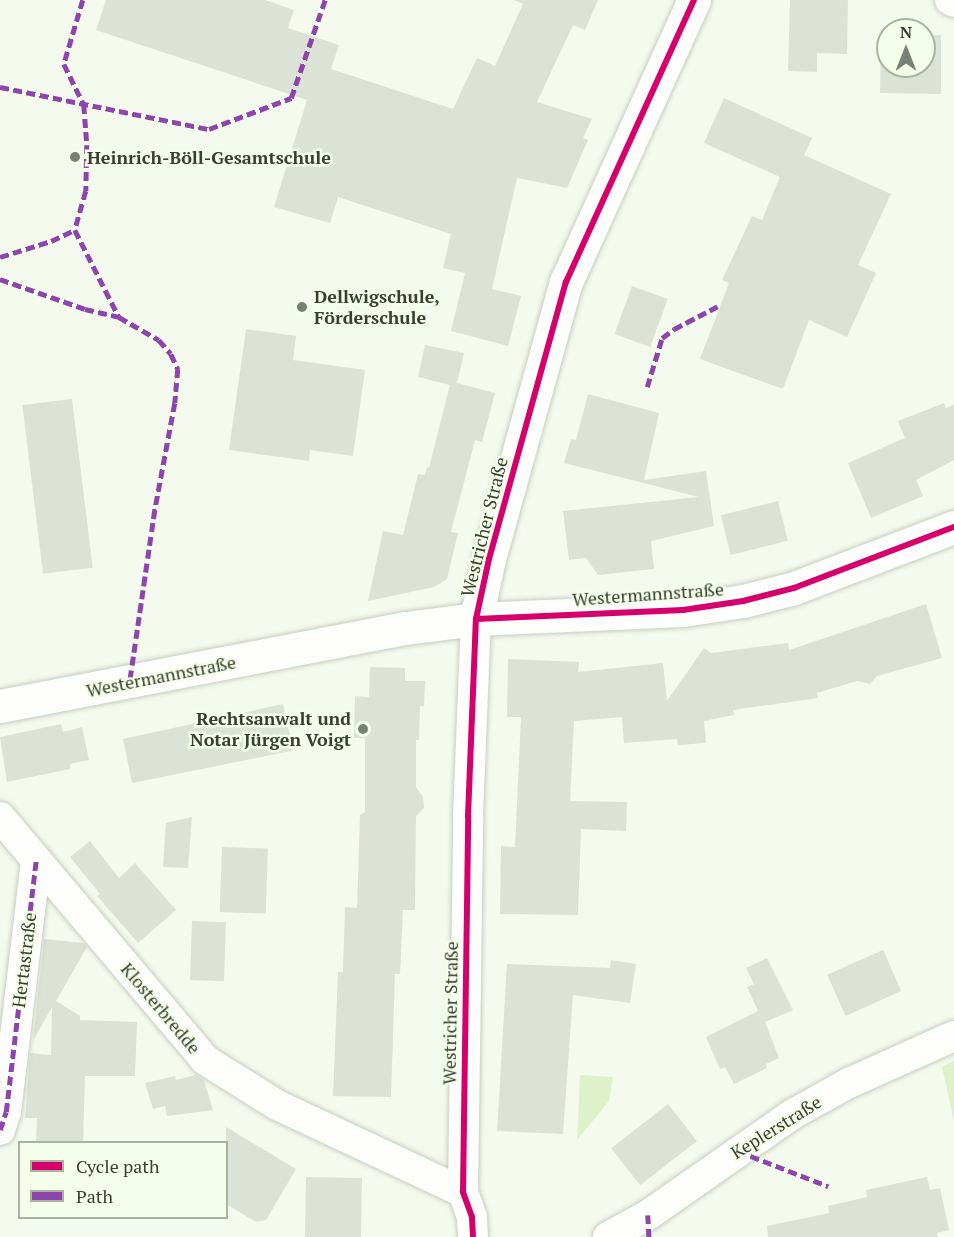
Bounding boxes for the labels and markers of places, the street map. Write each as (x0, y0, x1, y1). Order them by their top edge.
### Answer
place label: Heinrich-Böll-Gesamtschule (87, 146, 331, 168)
marker: Heinrich-Böll-Gesamtschule (68, 150, 82, 164)
place label: Dellwigschule, Förderschule (314, 286, 440, 328)
marker: Dellwigschule, Förderschule (295, 300, 309, 314)
place label: Rechtsanwalt und Notar Jürgen Voigt (190, 708, 351, 750)
marker: Rechtsanwalt und Notar Jürgen Voigt (356, 722, 370, 736)

